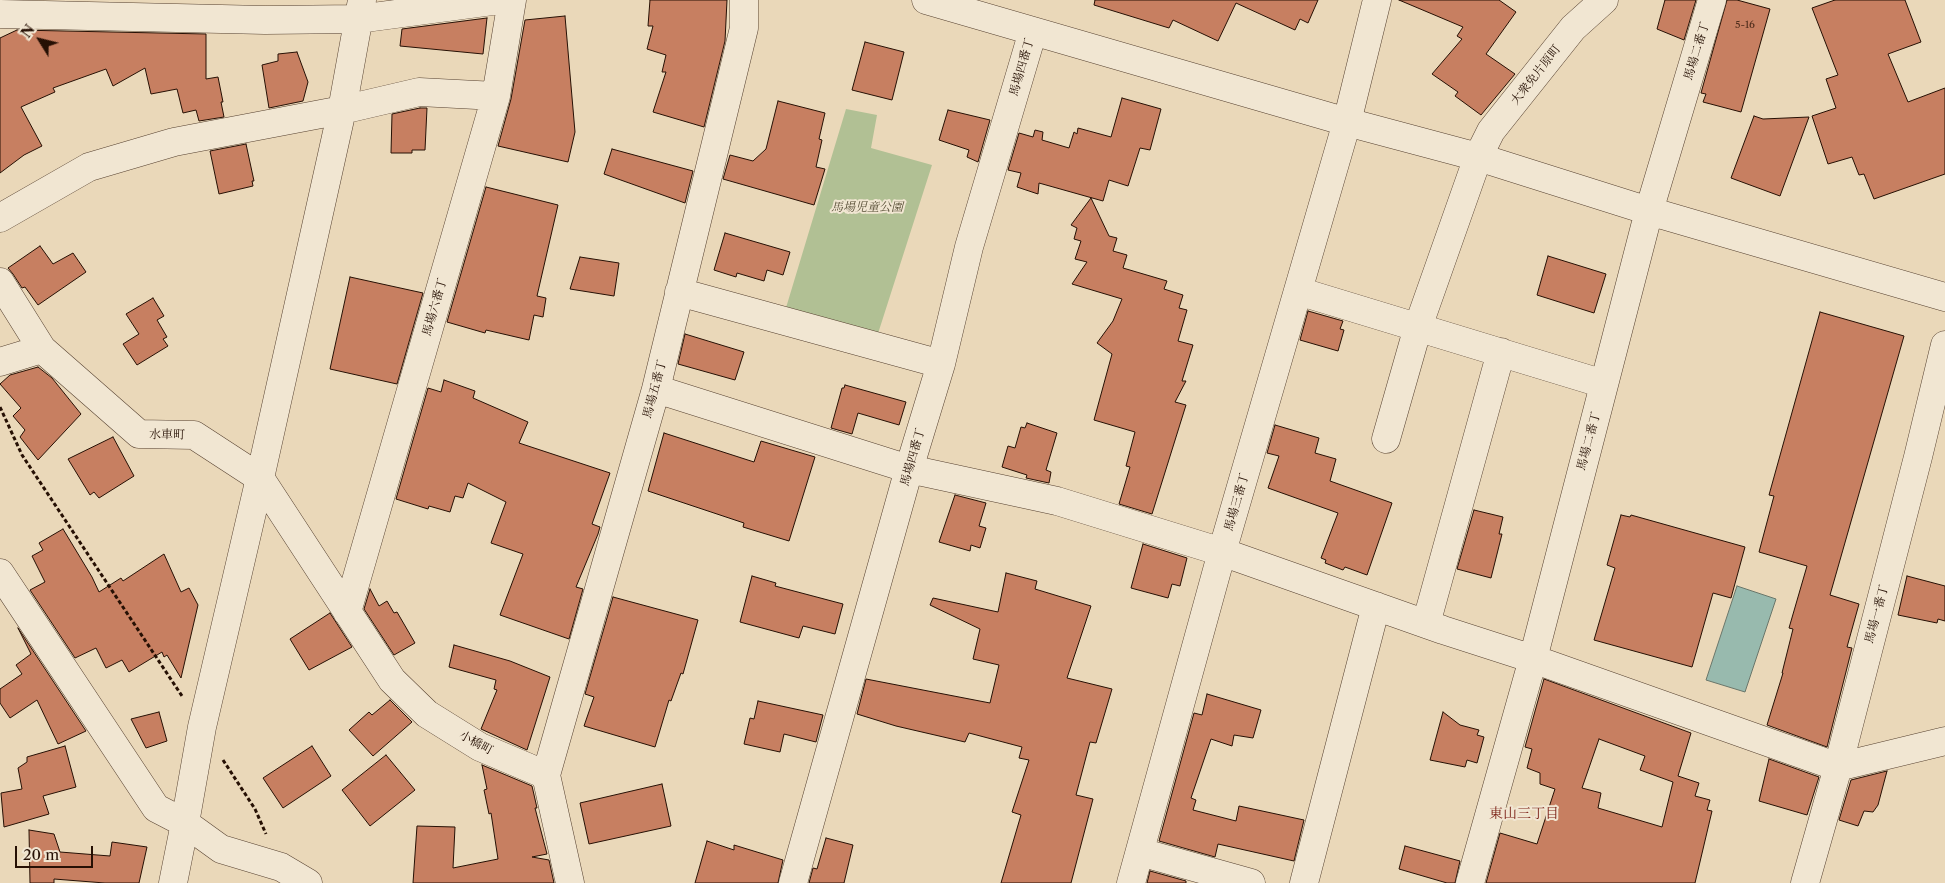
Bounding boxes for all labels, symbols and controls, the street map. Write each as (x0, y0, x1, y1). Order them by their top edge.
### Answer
north arrow (15, 15, 65, 65)
house number: 5-16 (1735, 19, 1755, 31)
street label: 馬場二番丁 (1681, 20, 1713, 82)
text: N (17, 21, 39, 41)
street label: 馬場四番丁 (1007, 36, 1037, 98)
street label: 大衆免片原町 (1508, 42, 1564, 108)
park label: 馬場児童公園 (831, 201, 903, 215)
street label: 馬場六番丁 (420, 276, 450, 338)
street label: 馬場五番丁 (640, 358, 670, 420)
street label: 馬場二番丁 (1574, 410, 1604, 472)
street label: 馬場四番丁 (898, 426, 928, 488)
street label: 水車町 (149, 427, 185, 443)
street label: 馬場三番丁 (1222, 471, 1252, 533)
street label: 馬場一番丁 (1862, 583, 1892, 645)
street label: 小橋町 (457, 728, 495, 758)
district label: 東山三丁目 (1489, 806, 1559, 822)
scale bar (18, 836, 95, 868)
text: 20 m (23, 845, 59, 864)

